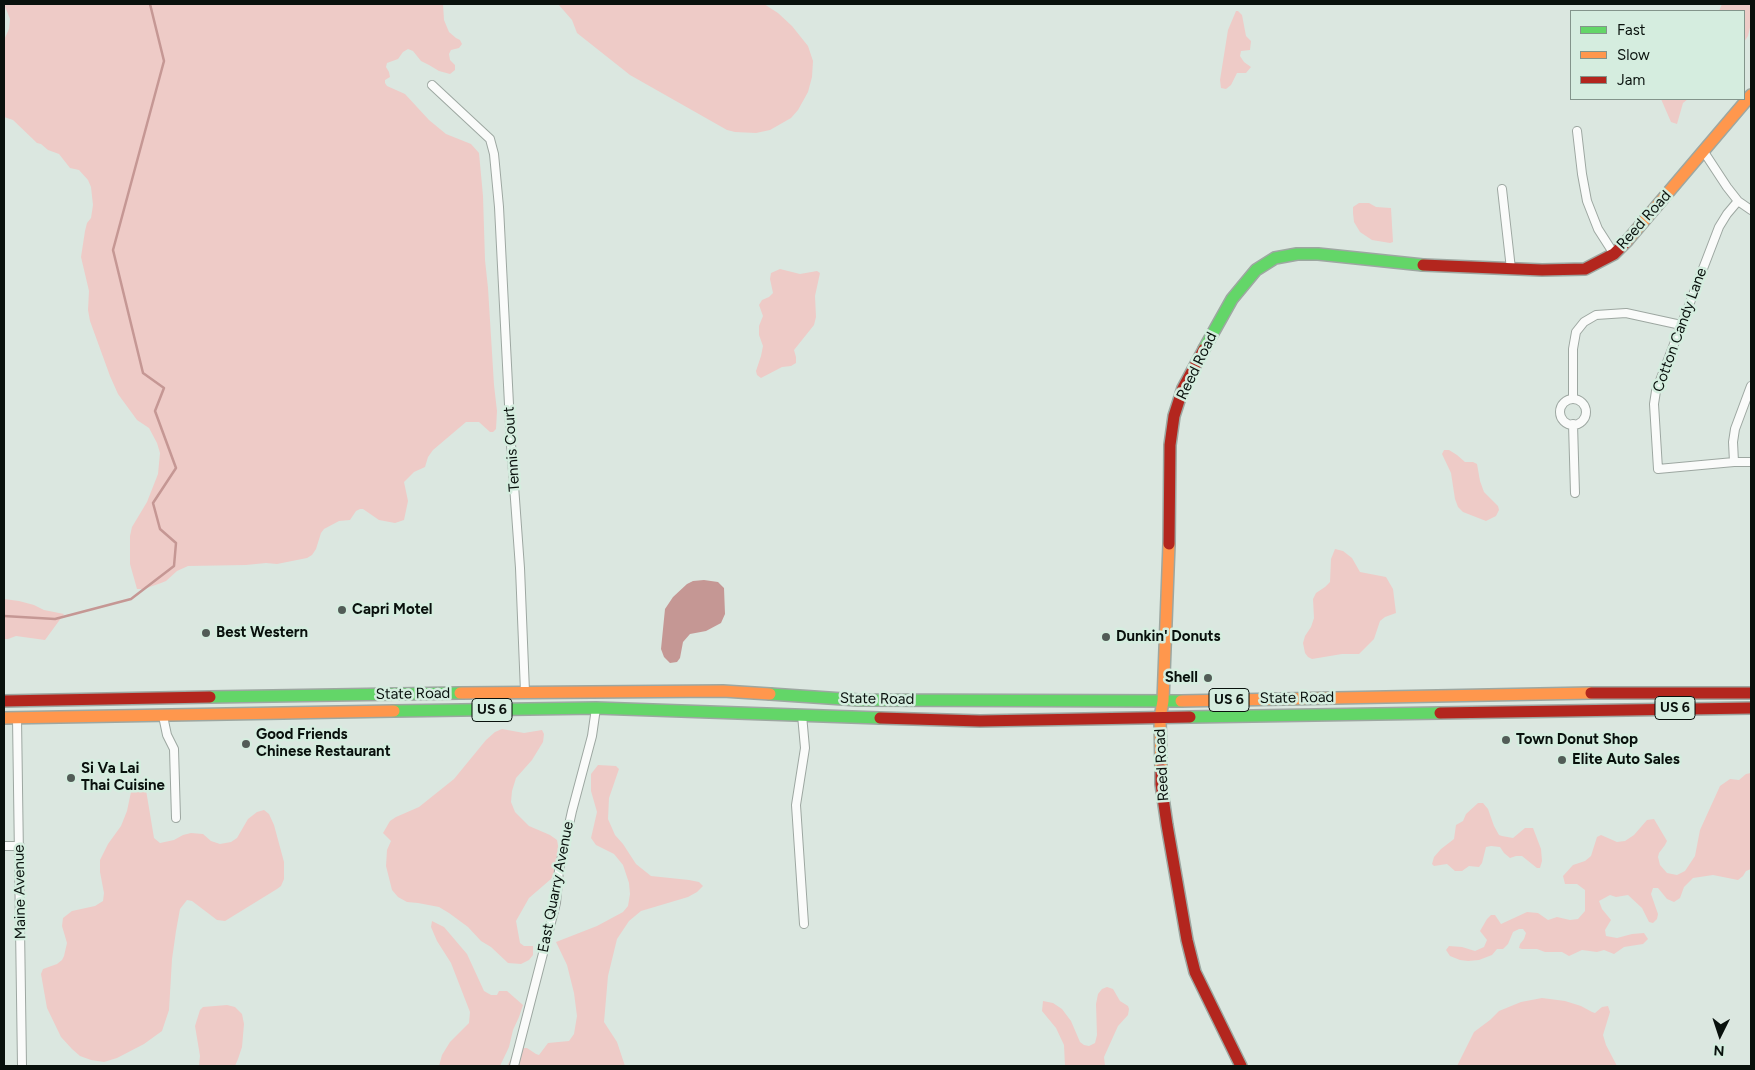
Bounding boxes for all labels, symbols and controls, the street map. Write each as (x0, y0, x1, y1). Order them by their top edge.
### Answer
legend (1570, 10, 1745, 100)
text: Fast (1617, 21, 1645, 39)
text: Slow (1617, 46, 1650, 64)
text: Jam (1617, 71, 1645, 89)
street label: Reed Road (1613, 187, 1675, 253)
street label: Cotton Candy Lane (1649, 265, 1711, 395)
street label: Reed Road (1173, 329, 1221, 403)
street label: Tennis Court (500, 406, 524, 492)
place label: Capri Motel (352, 601, 433, 619)
marker: Capri Motel (336, 604, 348, 616)
place label: Best Western (216, 624, 308, 642)
marker: Best Western (200, 627, 212, 639)
place label: Dunkin' Donuts (1116, 628, 1221, 646)
marker: Dunkin' Donuts (1100, 631, 1112, 643)
place label: Shell (1165, 669, 1198, 687)
marker: Shell (1202, 672, 1214, 684)
street label: State Road (376, 684, 450, 704)
road number: US 6 (1209, 688, 1249, 712)
street label: State Road (1260, 688, 1334, 708)
street label: State Road (840, 689, 914, 709)
road number: US 6 (1655, 696, 1695, 720)
road number: US 6 (472, 698, 512, 722)
place label: Good Friends Chinese Restaurant (256, 726, 391, 761)
street label: Reed Road (1151, 728, 1173, 802)
place label: Town Donut Shop (1516, 731, 1638, 749)
marker: Town Donut Shop (1500, 734, 1512, 746)
marker: Good Friends Chinese Restaurant (240, 738, 252, 750)
place label: Elite Auto Sales (1572, 751, 1680, 769)
marker: Elite Auto Sales (1556, 754, 1568, 766)
place label: Si Va Lai Thai Cuisine (81, 760, 165, 795)
marker: Si Va Lai Thai Cuisine (65, 772, 77, 784)
street label: East Quarry Avenue (534, 820, 578, 954)
street label: Maine Avenue (10, 844, 30, 940)
north arrow (1695, 1010, 1745, 1060)
text: N (1713, 1042, 1725, 1059)

